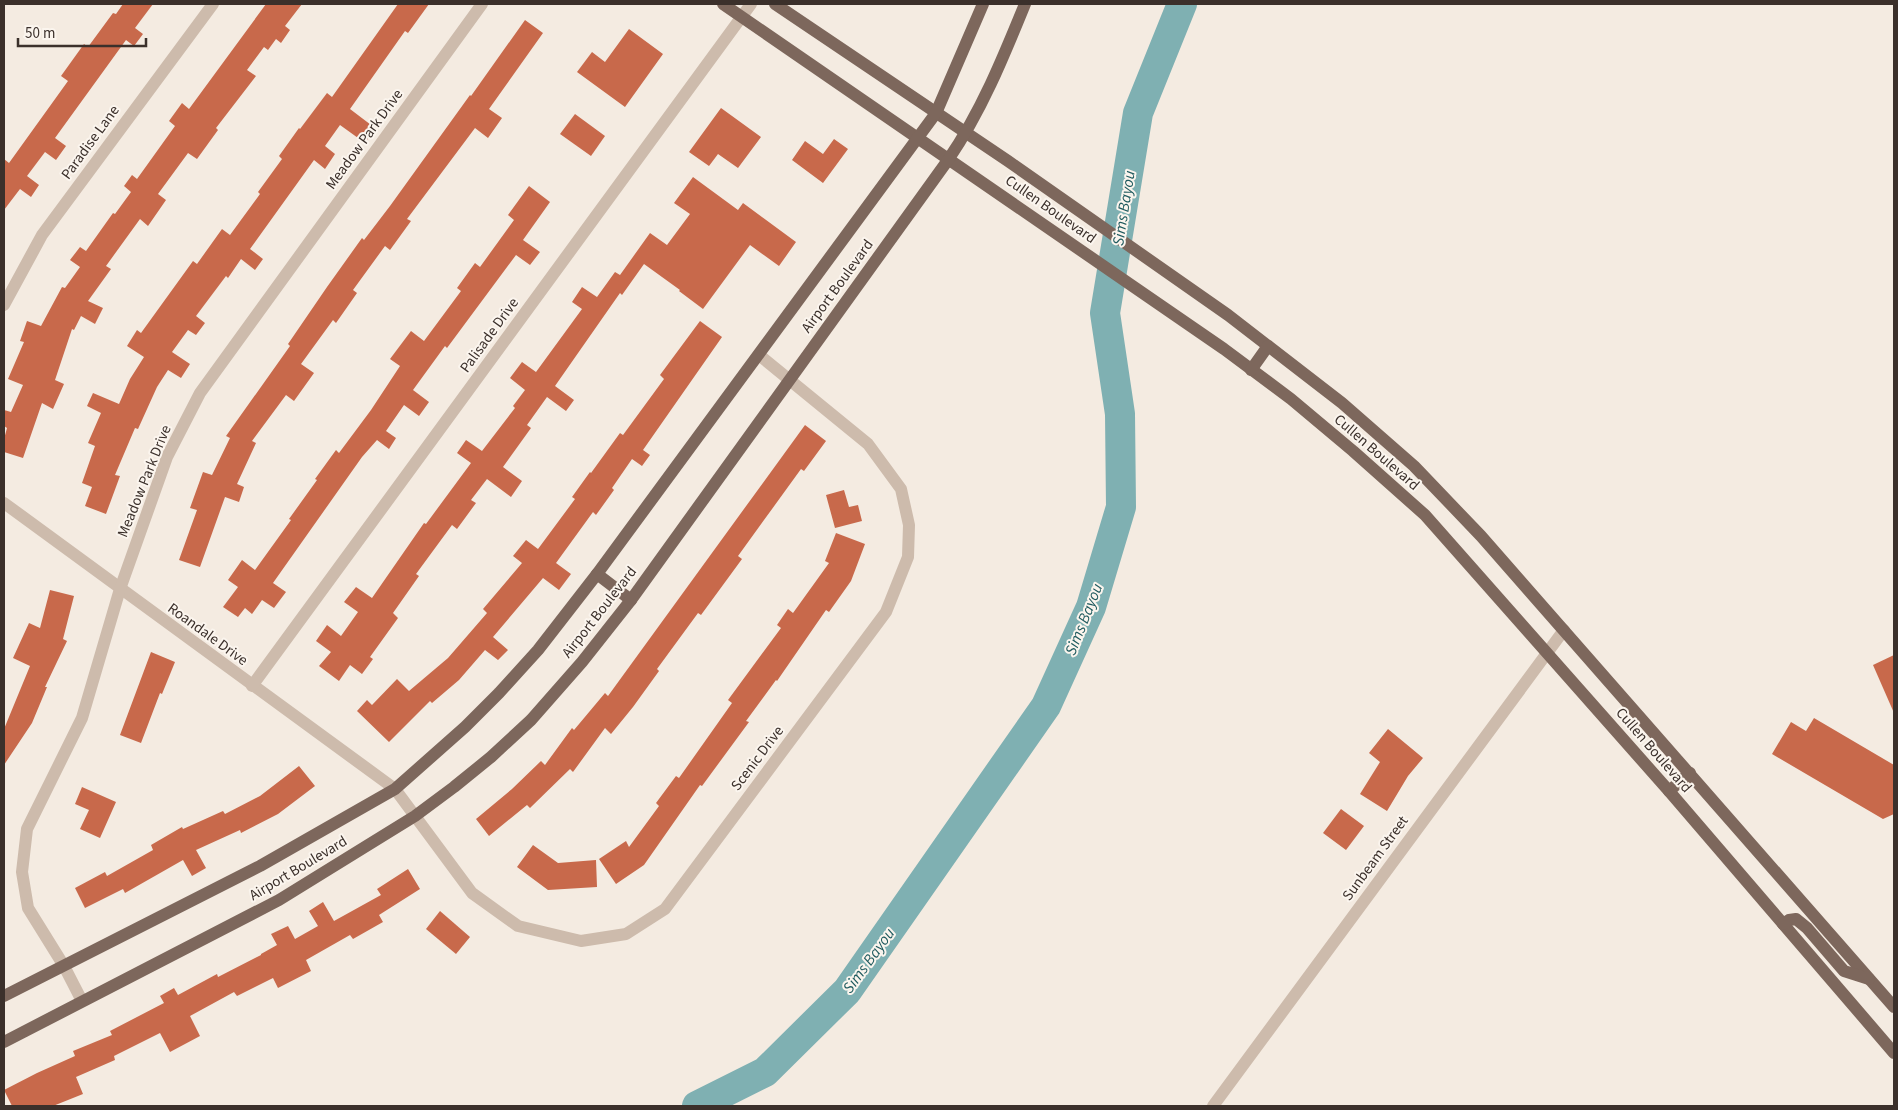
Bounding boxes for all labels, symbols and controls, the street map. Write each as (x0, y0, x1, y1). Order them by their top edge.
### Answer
scale bar (18, 15, 145, 47)
text: 50 m (25, 23, 55, 44)
street label: Meadow Park Drive (321, 85, 408, 194)
street label: Paradise Lane (56, 101, 124, 184)
water label: Sims Bayou (1107, 169, 1141, 247)
street label: Cullen Boulevard (1001, 170, 1101, 249)
street label: Airport Boulevard (796, 235, 878, 337)
street label: Palisade Drive (455, 294, 524, 377)
street label: Cullen Boulevard (1329, 409, 1424, 495)
street label: Meadow Park Drive (112, 422, 177, 540)
street label: Airport Boulevard (557, 562, 642, 662)
water label: Sims Bayou (1060, 580, 1108, 659)
street label: Roandale Drive (163, 598, 252, 671)
street label: Cullen Boulevard (1611, 703, 1697, 798)
street label: Scenic Drive (726, 722, 789, 795)
street label: Sunbeam Street (1337, 811, 1413, 905)
street label: Airport Boulevard (245, 831, 351, 906)
water label: Sims Bayou (838, 924, 900, 998)

